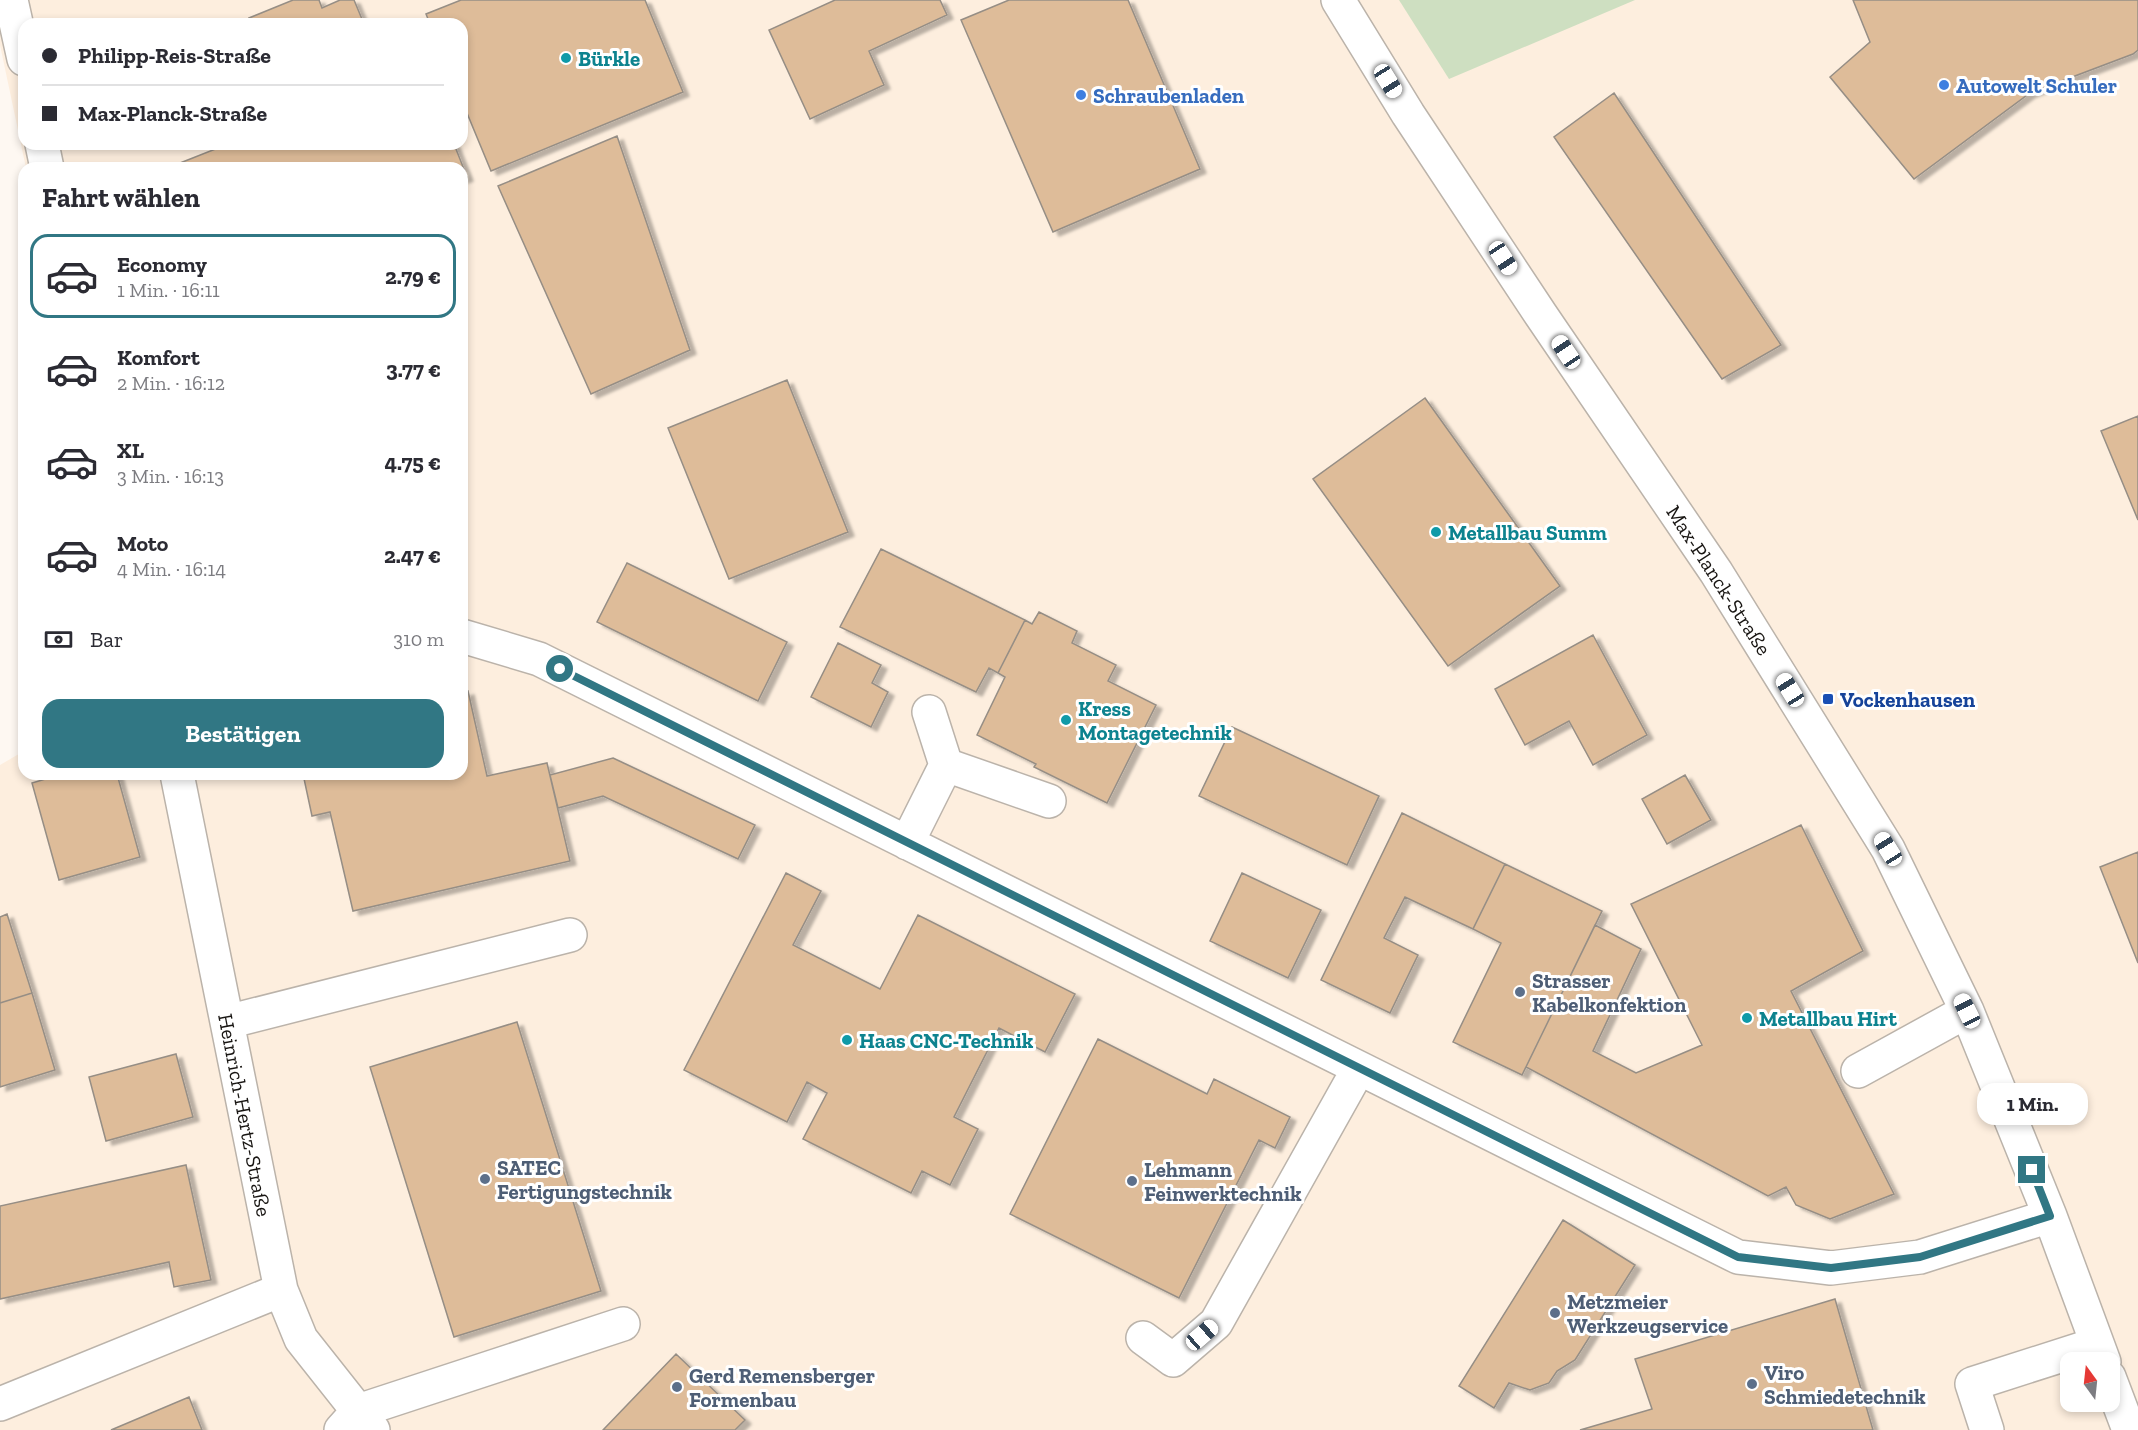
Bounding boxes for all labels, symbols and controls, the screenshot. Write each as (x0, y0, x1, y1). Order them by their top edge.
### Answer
text: Philipp-Reis-Straße (78, 42, 271, 69)
place label: Bürkle (578, 46, 640, 71)
marker: Bürkle (559, 51, 573, 65)
car (1371, 61, 1405, 101)
place label: Autowelt Schuler (1956, 73, 2117, 98)
marker: Autowelt Schuler (1937, 78, 1951, 92)
place label: Schraubenladen (1093, 83, 1245, 108)
marker: Schraubenladen (1074, 88, 1088, 102)
text: Max-Planck-Straße (78, 100, 267, 127)
text: Fahrt wählen (42, 182, 200, 214)
car (1486, 238, 1520, 278)
icon: car (45, 249, 99, 303)
text: Economy (117, 251, 207, 278)
text: 2.79 € (385, 263, 441, 290)
text: 1 Min. · 16:11 (117, 278, 220, 302)
car (1548, 332, 1584, 372)
icon: car (45, 342, 99, 396)
text: Komfort (117, 344, 200, 371)
text: 3.77 € (386, 356, 441, 383)
text: 2 Min. · 16:12 (117, 371, 225, 395)
icon: car (45, 435, 99, 489)
text: XL (117, 437, 144, 464)
text: 4.75 € (385, 449, 441, 476)
text: 3 Min. · 16:13 (117, 464, 224, 488)
street label: Max-Planck-Straße (1661, 500, 1777, 660)
place label: Metallbau Summ (1448, 520, 1607, 545)
marker: Metallbau Summ (1429, 525, 1443, 539)
icon: car (45, 528, 99, 582)
text: Moto (117, 530, 168, 557)
text: 2.47 € (384, 542, 441, 569)
text: 4 Min. · 16:14 (117, 557, 226, 581)
icon: cash (42, 623, 75, 656)
text: Bar (90, 626, 123, 653)
text: 310 m (393, 627, 444, 651)
route start (546, 655, 573, 682)
car (1773, 670, 1807, 710)
place label: Vockenhausen (1840, 687, 1976, 712)
marker: Vockenhausen (1821, 692, 1835, 706)
place label: Kress Montagetechnik (1078, 696, 1232, 745)
button: Bestätigen (42, 699, 444, 768)
marker: Kress Montagetechnik (1059, 713, 1073, 727)
car (1871, 829, 1905, 869)
place label: Strasser Kabelkonfektion (1532, 968, 1687, 1017)
marker: Strasser Kabelkonfektion (1513, 985, 1527, 999)
car (1951, 991, 1983, 1031)
place label: Metallbau Hirt (1759, 1006, 1897, 1031)
street label: Heinrich-Hertz-Straße (213, 1011, 277, 1219)
marker: Metallbau Hirt (1740, 1011, 1754, 1025)
place label: Haas CNC-Technik (859, 1028, 1034, 1053)
marker: Haas CNC-Technik (840, 1033, 854, 1047)
callout: 1 Min. (1976, 1083, 2088, 1125)
text: 1 Min. (2006, 1092, 2059, 1116)
place label: SATEC Fertigungstechnik (497, 1155, 672, 1204)
route end (2018, 1156, 2045, 1183)
place label: Lehmann Feinwerktechnik (1144, 1157, 1302, 1206)
marker: SATEC Fertigungstechnik (478, 1172, 492, 1186)
marker: Lehmann Feinwerktechnik (1125, 1174, 1139, 1188)
place label: Metzmeier Werkzeugservice (1567, 1289, 1728, 1338)
marker: Metzmeier Werkzeugservice (1548, 1306, 1562, 1320)
car (1183, 1316, 1221, 1354)
north arrow (2060, 1352, 2120, 1412)
map controls (2060, 1352, 2120, 1412)
place label: Viro Schmiedetechnik (1764, 1360, 1926, 1409)
place label: Gerd Remensberger Formenbau (689, 1363, 875, 1412)
marker: Viro Schmiedetechnik (1745, 1377, 1759, 1391)
marker: Gerd Remensberger Formenbau (670, 1380, 684, 1394)

